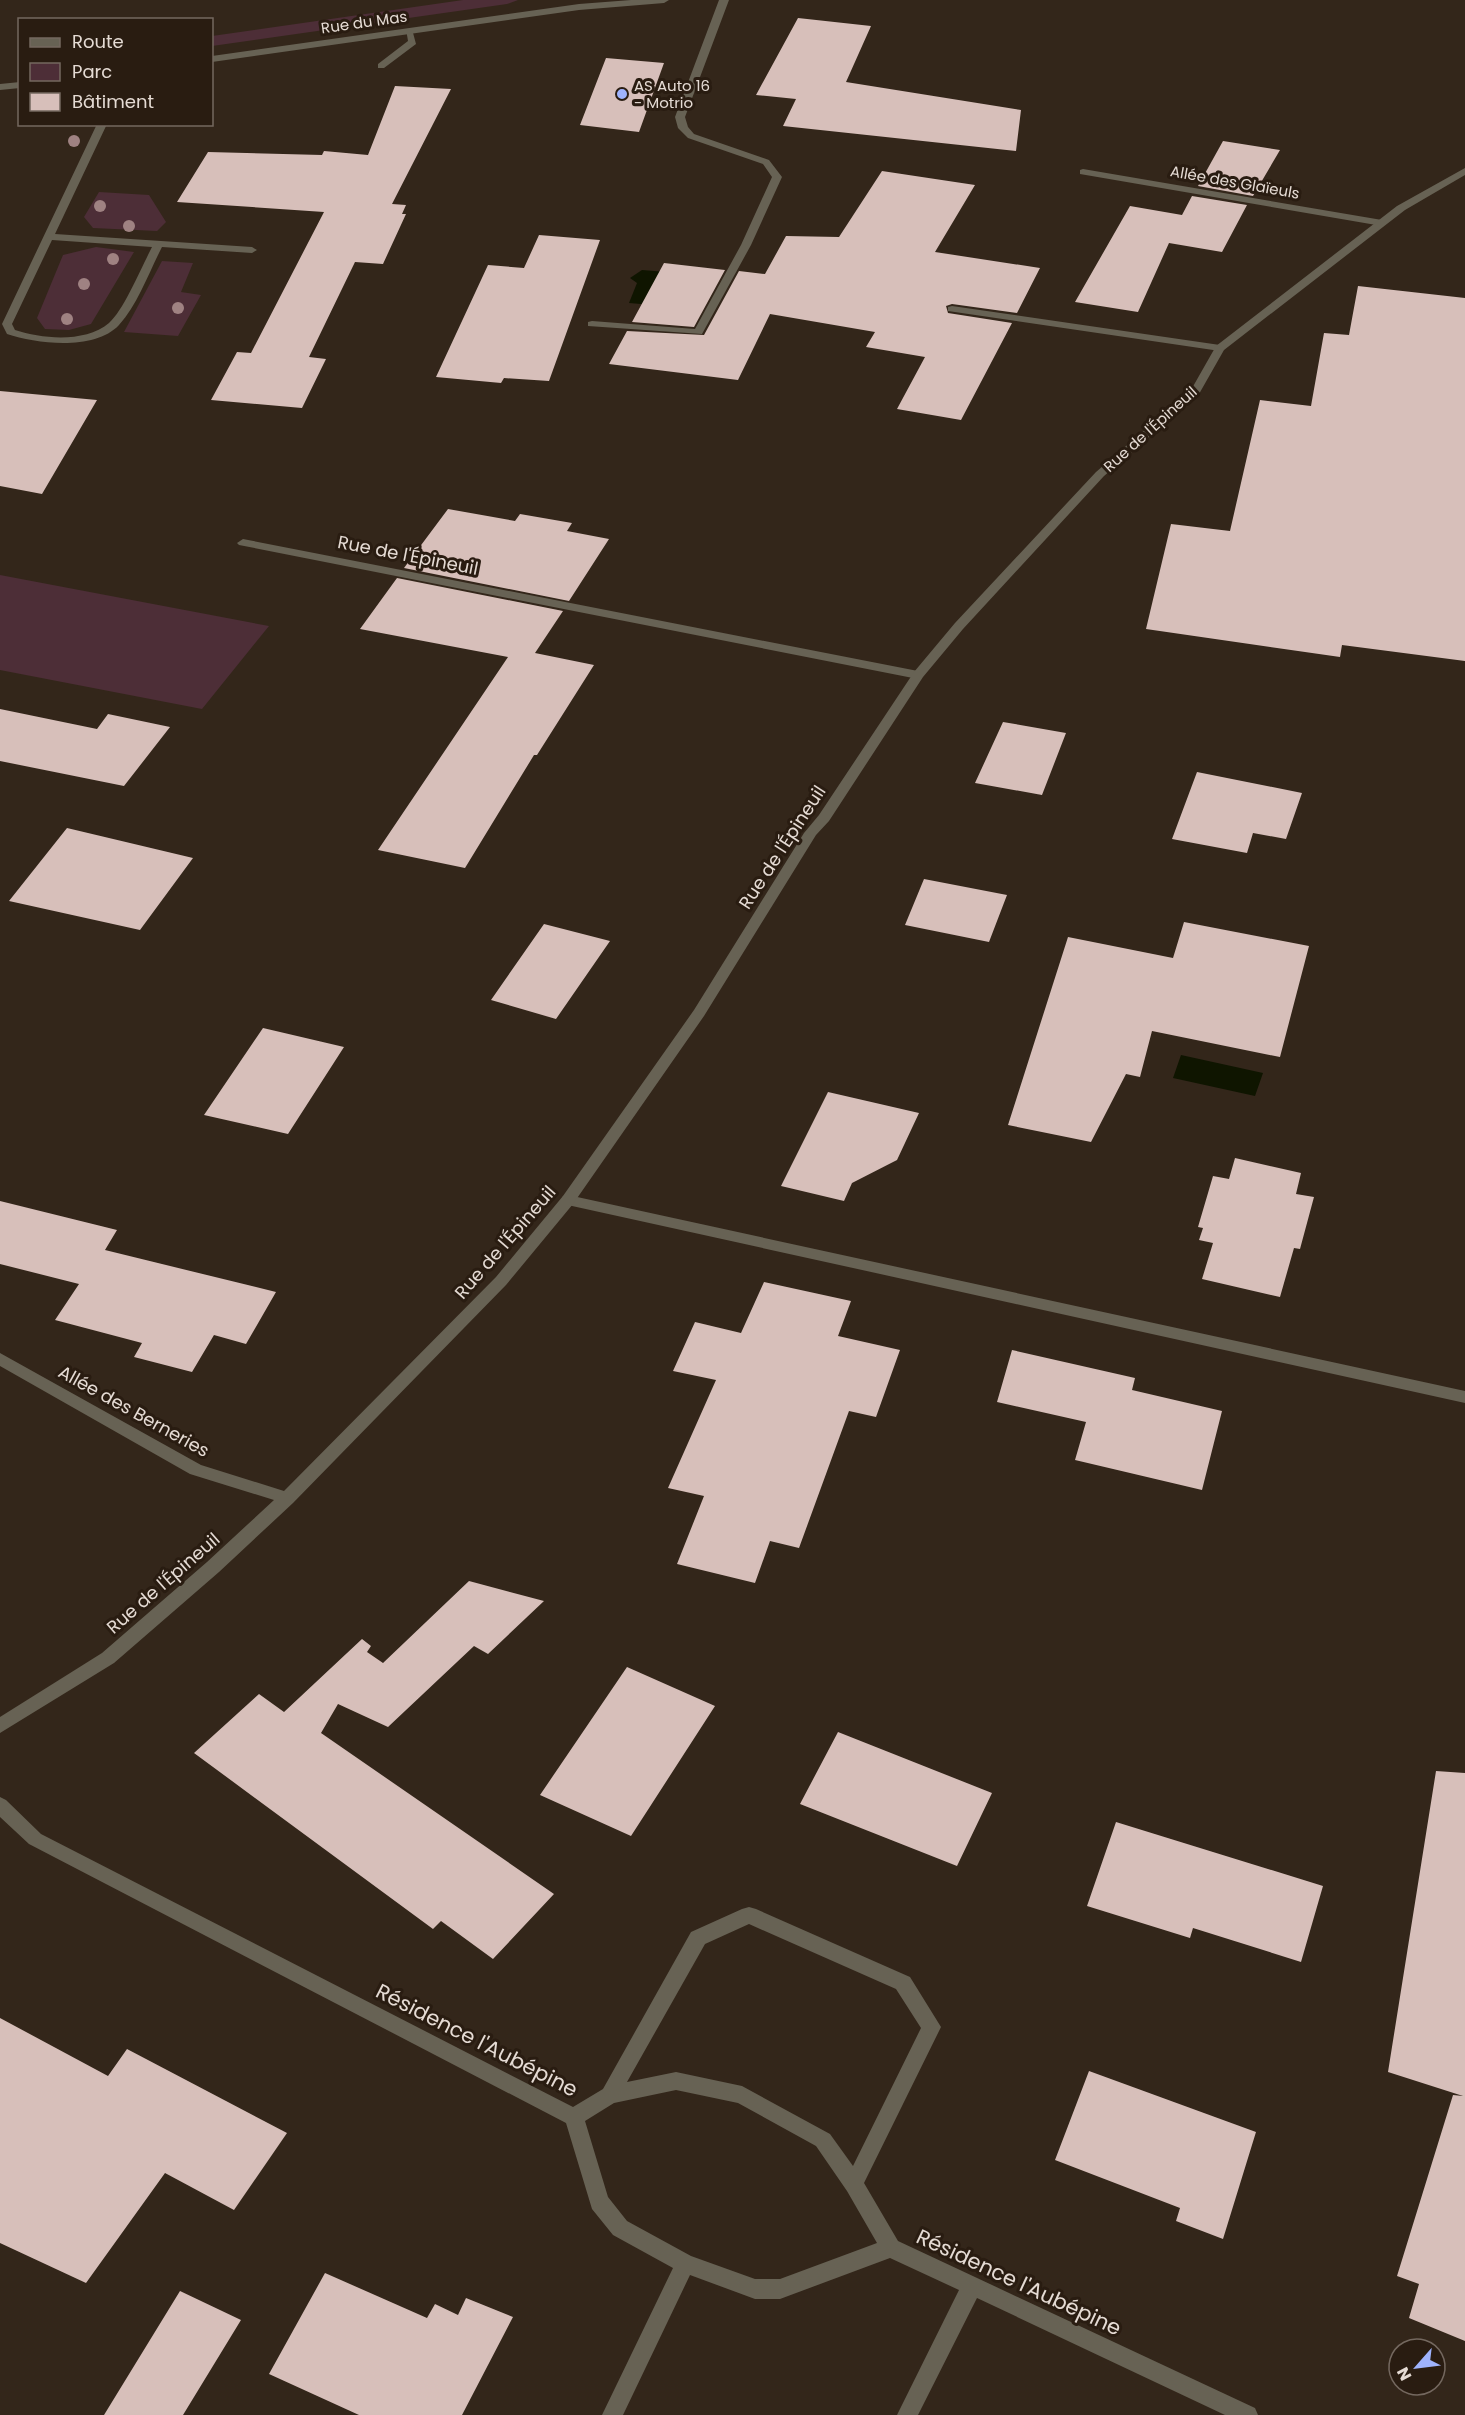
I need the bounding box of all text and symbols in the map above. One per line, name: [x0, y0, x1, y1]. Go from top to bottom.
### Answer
street label: Rue du Mas: [320, 6, 409, 38]
legend: [18, 18, 213, 126]
text: Route: [72, 29, 124, 54]
text: Parc: [72, 59, 112, 84]
place label: AS Auto 16 - Motrio: [634, 75, 710, 113]
marker: AS Auto 16 - Motrio: [615, 87, 629, 101]
text: Bâtiment: [72, 89, 154, 114]
street label: Allée des Glaïeuls: [1169, 160, 1301, 204]
street label: Rue de l'Épineuil: [1099, 381, 1201, 477]
street label: Rue de l'Épineuil: [336, 529, 480, 581]
street label: Rue de l'Épineuil: [733, 780, 831, 914]
street label: Rue de l'Épineuil: [449, 1180, 561, 1304]
street label: Allée des Berneries: [54, 1359, 214, 1463]
street label: Rue de l'Épineuil: [101, 1527, 225, 1639]
street label: Résidence l'Aubépine: [371, 1976, 583, 2104]
street label: Résidence l'Aubépine: [912, 2222, 1126, 2342]
north arrow: [1387, 2337, 1447, 2397]
text: N: [1391, 2363, 1417, 2385]

